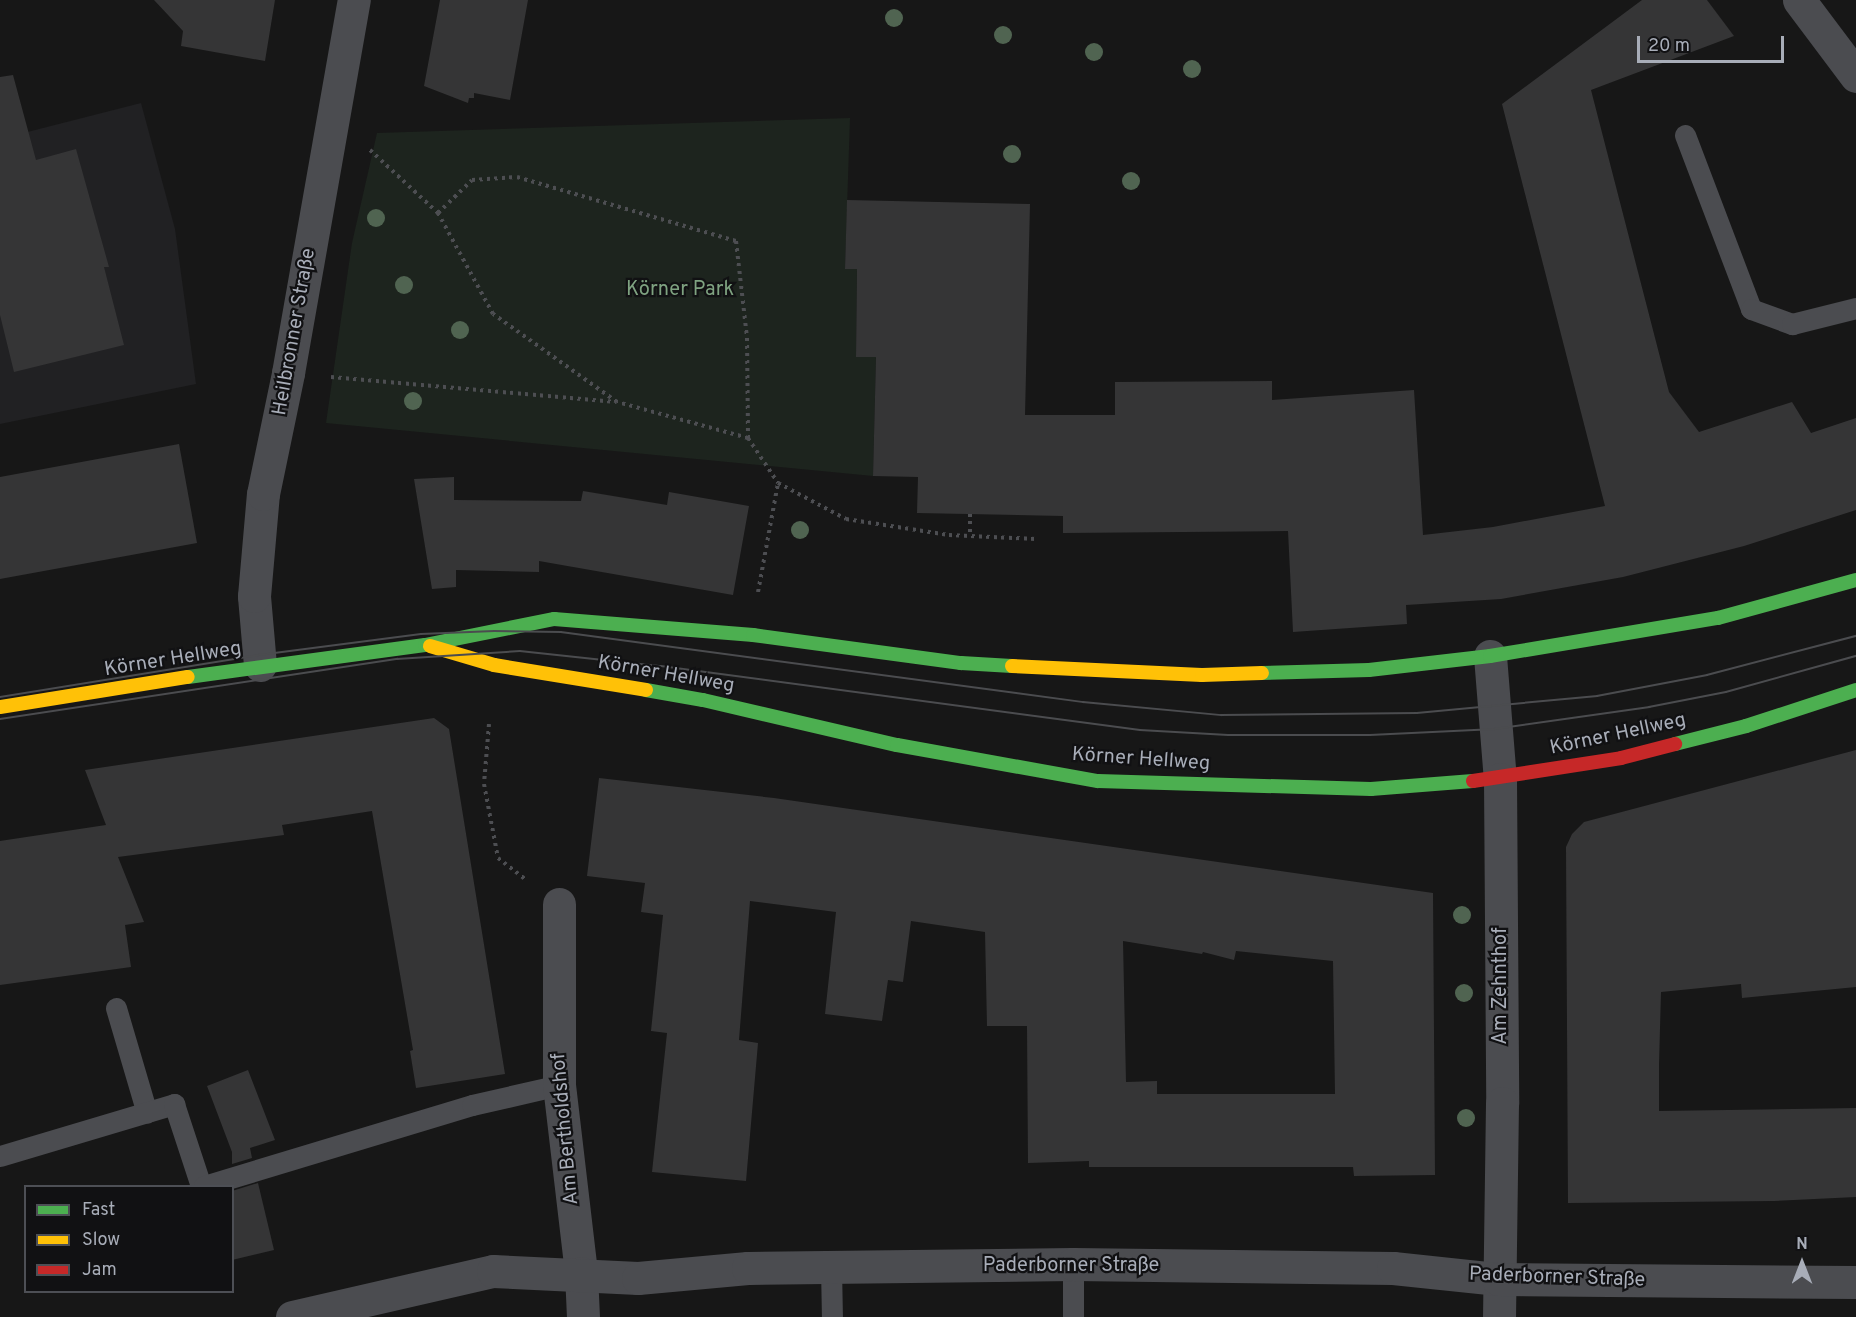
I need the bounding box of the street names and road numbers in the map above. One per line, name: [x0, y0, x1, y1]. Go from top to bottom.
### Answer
street label: Heilbronner Straße: [268, 247, 322, 417]
street label: Körner Hellweg: [103, 637, 243, 683]
street label: Körner Hellweg: [596, 651, 736, 699]
street label: Körner Hellweg: [1548, 709, 1688, 761]
street label: Körner Hellweg: [1071, 743, 1211, 777]
street label: Am Zehnthof: [1489, 927, 1513, 1045]
street label: Am Bertholdshof: [547, 1052, 585, 1206]
street label: Paderborner Straße: [983, 1254, 1159, 1278]
street label: Paderborner Straße: [1468, 1263, 1646, 1293]

